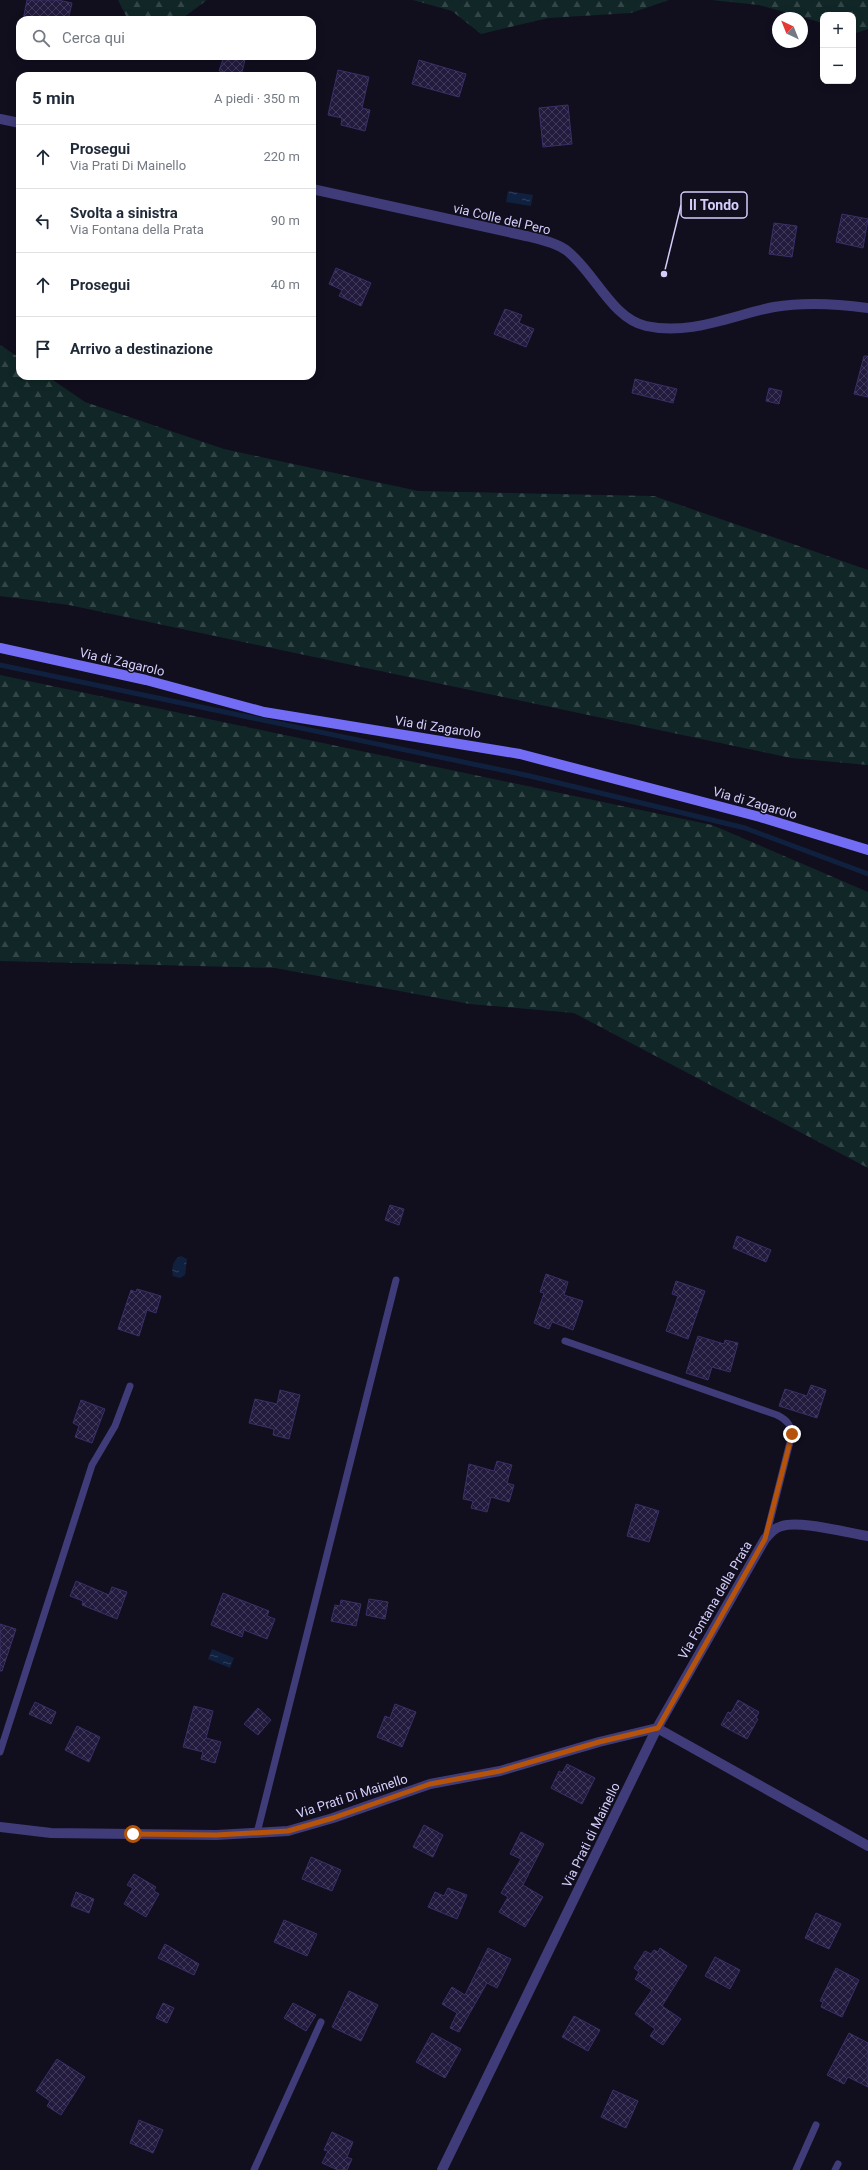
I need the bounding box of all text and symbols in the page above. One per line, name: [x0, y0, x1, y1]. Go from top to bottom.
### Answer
north arrow: [772, 12, 808, 48]
map controls: [820, 12, 856, 84]
button: +: [820, 12, 856, 48]
search box: [16, 16, 316, 60]
icon: search: [30, 27, 52, 49]
text: Cerca qui: [62, 29, 125, 47]
button: −: [820, 48, 856, 84]
text: 5 min: [32, 88, 75, 108]
text: A piedi · 350 m: [214, 91, 300, 106]
text: Prosegui: [70, 140, 130, 158]
icon: ahead: [32, 146, 54, 168]
text: 220 m: [263, 149, 300, 164]
text: Via Prati Di Mainello: [70, 158, 186, 173]
callout: Il Tondo: [681, 192, 747, 218]
text: Il Tondo: [689, 197, 739, 213]
street label: via Colle del Pero: [452, 201, 552, 237]
text: Svolta a sinistra: [70, 204, 178, 222]
icon: left: [32, 210, 54, 232]
text: 90 m: [271, 213, 300, 228]
text: Via Fontana della Prata: [70, 222, 204, 237]
icon: ahead: [32, 274, 54, 296]
text: Prosegui: [70, 276, 130, 294]
text: 40 m: [271, 277, 300, 292]
icon: arrive: [32, 338, 54, 360]
text: Arrivo a destinazione: [70, 340, 213, 358]
street label: Via di Zagarolo: [78, 645, 166, 679]
street label: Via di Zagarolo: [394, 713, 482, 741]
street label: Via di Zagarolo: [711, 784, 799, 822]
route end: [783, 1425, 801, 1443]
street label: Via Fontana della Prata: [675, 1538, 755, 1662]
street label: Via Prati Di Mainello: [294, 1771, 410, 1821]
street label: Via Prati di Mainello: [559, 1780, 623, 1890]
route start: [124, 1825, 142, 1843]

